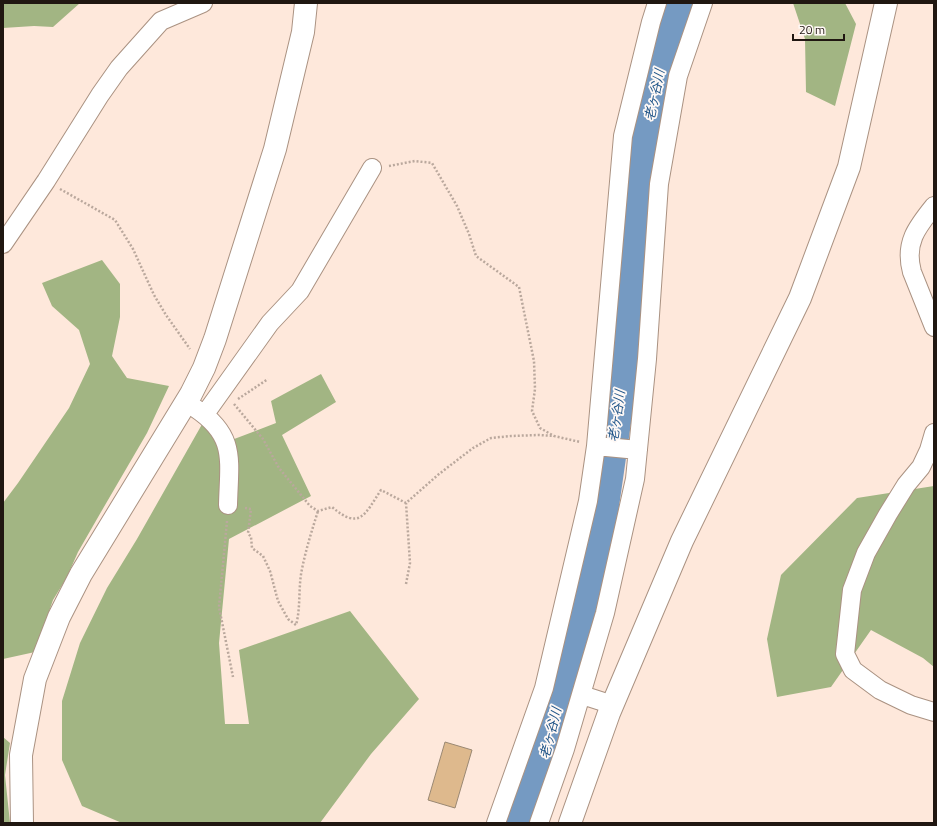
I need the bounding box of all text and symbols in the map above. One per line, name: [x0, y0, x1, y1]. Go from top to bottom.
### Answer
scale bar: [793, 16, 844, 42]
text: 20 m: [799, 20, 825, 39]
water label: 老ヶ谷川: [639, 66, 670, 123]
water label: 老ヶ谷川: [602, 387, 630, 443]
water label: 老ヶ谷川: [534, 703, 566, 761]

